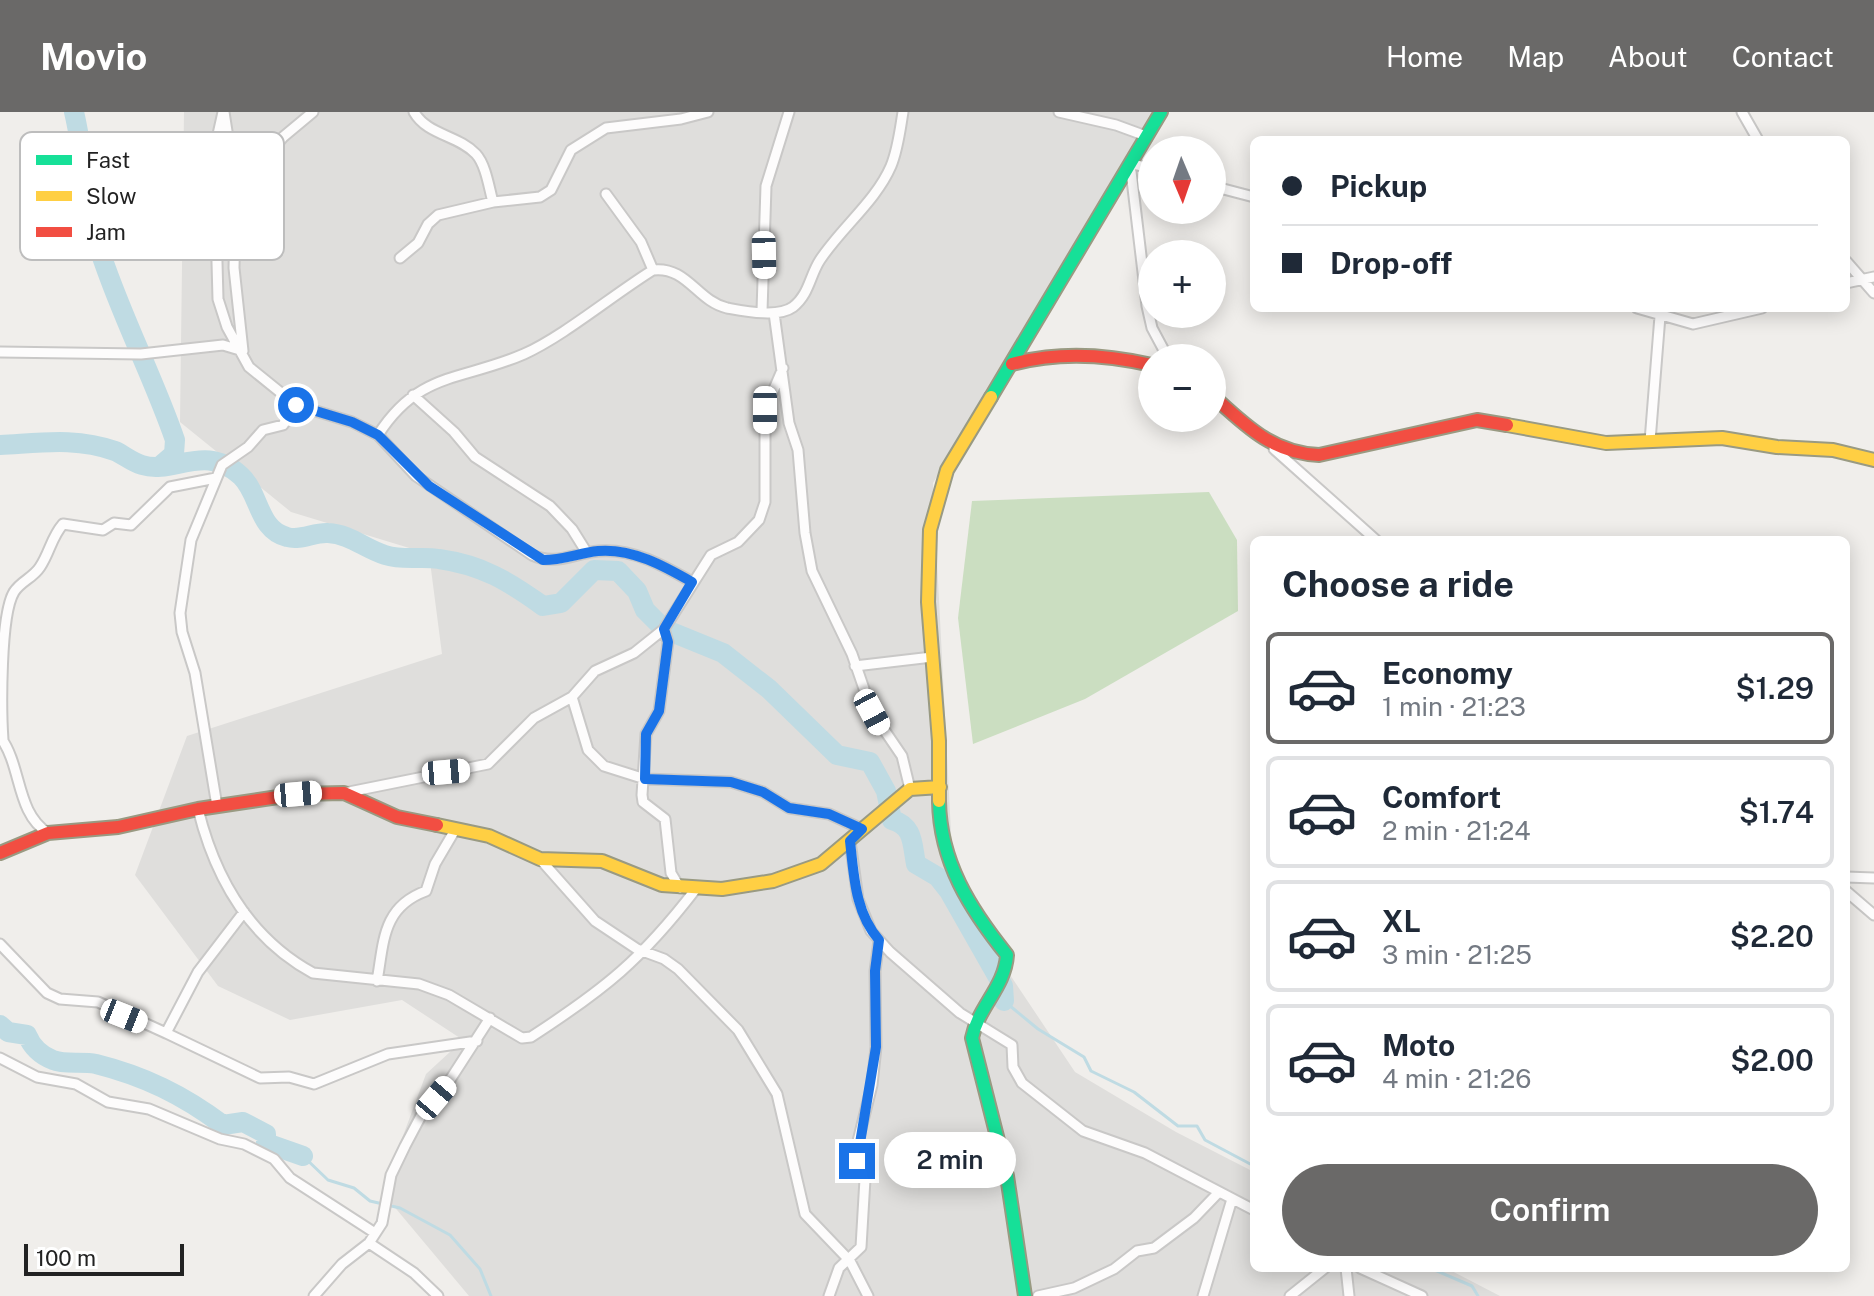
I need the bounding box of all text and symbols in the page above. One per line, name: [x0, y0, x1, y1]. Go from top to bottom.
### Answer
text: Movio: [40, 34, 147, 79]
text: Home: [1386, 40, 1463, 73]
text: Map: [1507, 40, 1564, 73]
text: About: [1608, 40, 1688, 73]
text: Contact: [1732, 40, 1834, 73]
legend: [20, 132, 284, 260]
north arrow: [1138, 136, 1226, 224]
map controls: [1138, 136, 1226, 432]
text: Fast: [86, 147, 130, 173]
text: Pickup: [1330, 168, 1427, 204]
text: Slow: [86, 183, 136, 209]
text: Jam: [86, 219, 126, 245]
car: [752, 231, 776, 279]
button: +: [1138, 240, 1226, 328]
text: Drop-off: [1330, 245, 1452, 281]
button: −: [1138, 344, 1226, 432]
car: [753, 386, 777, 434]
route start: [278, 387, 314, 423]
text: Choose a ride: [1282, 563, 1514, 605]
icon: car: [1286, 652, 1358, 724]
text: Economy: [1382, 655, 1513, 691]
text: $1.29: [1735, 670, 1814, 706]
car: [850, 685, 894, 739]
text: 1 min · 21:23: [1382, 691, 1526, 722]
car: [421, 758, 471, 786]
icon: car: [1286, 776, 1358, 848]
text: Comfort: [1382, 779, 1501, 815]
car: [273, 780, 323, 808]
text: $1.74: [1739, 794, 1814, 830]
text: 2 min · 21:24: [1382, 815, 1531, 846]
icon: car: [1286, 900, 1358, 972]
text: XL: [1382, 903, 1421, 939]
text: $2.20: [1730, 918, 1814, 954]
text: 3 min · 21:25: [1382, 939, 1532, 970]
car: [97, 996, 151, 1036]
icon: car: [1286, 1024, 1358, 1096]
text: Moto: [1382, 1027, 1455, 1063]
text: $2.00: [1730, 1042, 1814, 1078]
text: 4 min · 21:26: [1382, 1063, 1531, 1094]
car: [411, 1072, 461, 1124]
callout: 2 min: [885, 1133, 1017, 1189]
route end: [839, 1143, 875, 1179]
text: 2 min: [916, 1144, 984, 1175]
button: Confirm: [1282, 1164, 1818, 1256]
scale bar: [24, 1240, 184, 1276]
text: 100 m: [36, 1245, 96, 1271]

